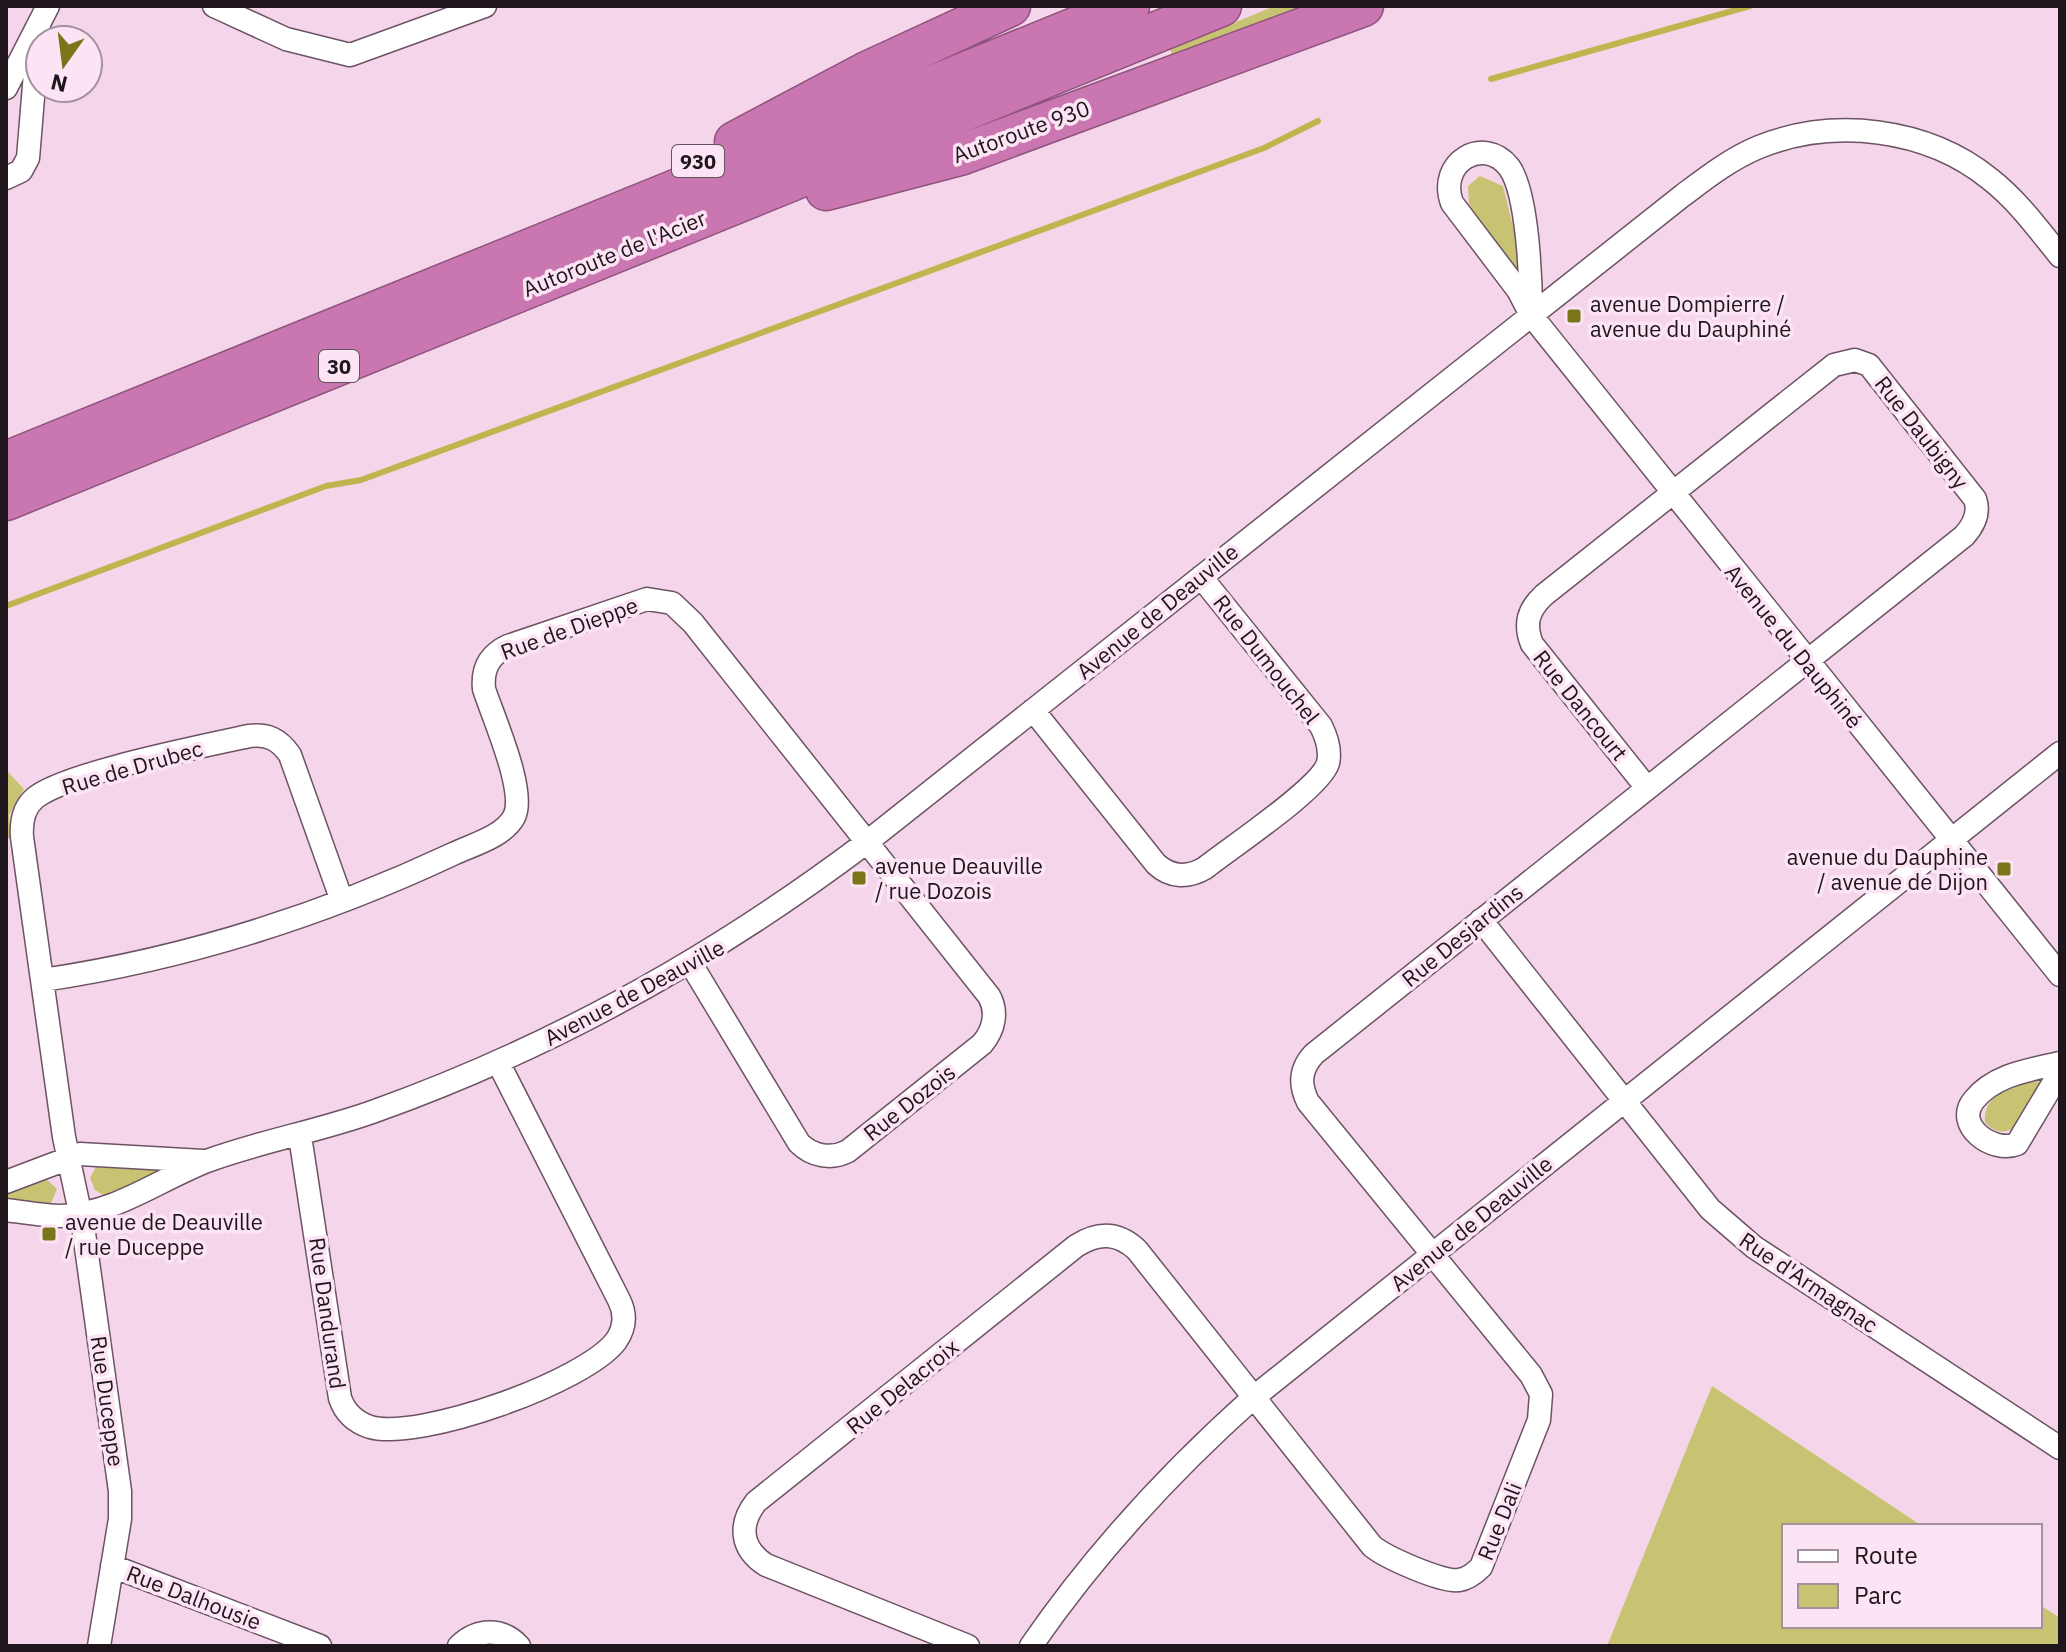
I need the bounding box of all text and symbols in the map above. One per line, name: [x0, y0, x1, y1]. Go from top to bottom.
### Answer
north arrow: [24, 24, 104, 104]
text: N: [48, 68, 70, 100]
street label: Autoroute 930: [948, 93, 1094, 169]
road number: 930: [672, 145, 724, 177]
street label: Autoroute de l'Acier: [518, 203, 710, 303]
place label: avenue Dompierre / avenue du Dauphiné: [1590, 289, 1791, 343]
marker: avenue Dompierre / avenue du Dauphiné: [1565, 307, 1583, 325]
road number: 30: [319, 350, 359, 382]
street label: Rue Daubigny: [1869, 369, 1975, 495]
street label: Avenue de Deauville: [1070, 537, 1244, 685]
street label: Avenue du Dauphiné: [1719, 558, 1869, 734]
street label: Rue Dumouchel: [1207, 588, 1327, 730]
street label: Rue de Dieppe: [496, 590, 642, 666]
street label: Rue Dancourt: [1527, 644, 1635, 766]
street label: Rue de Drubec: [58, 733, 206, 801]
place label: avenue du Dauphine / avenue de Dijon: [1787, 842, 1988, 896]
place label: avenue Deauville / rue Dozois: [875, 851, 1043, 905]
marker: avenue du Dauphine / avenue de Dijon: [1995, 860, 2013, 878]
marker: avenue Deauville / rue Dozois: [850, 869, 868, 887]
street label: Rue Desjardins: [1395, 877, 1529, 993]
street label: Avenue de Deauville: [539, 932, 729, 1052]
street label: Rue Dozois: [857, 1057, 961, 1147]
street label: Avenue de Deauville: [1384, 1149, 1558, 1297]
place label: avenue de Deauville / rue Duceppe: [65, 1207, 263, 1261]
marker: avenue de Deauville / rue Duceppe: [40, 1225, 58, 1243]
street label: Rue d'Armagnac: [1734, 1225, 1884, 1339]
street label: Rue Dandurand: [303, 1235, 353, 1391]
street label: Rue Delacroix: [840, 1332, 964, 1440]
street label: Rue Duceppe: [84, 1334, 132, 1468]
street label: Rue Dali: [1470, 1478, 1528, 1564]
legend: [1782, 1524, 2042, 1628]
text: Route: [1854, 1539, 1918, 1571]
street label: Rue Dalhousie: [123, 1558, 265, 1636]
text: Parc: [1854, 1579, 1902, 1611]

